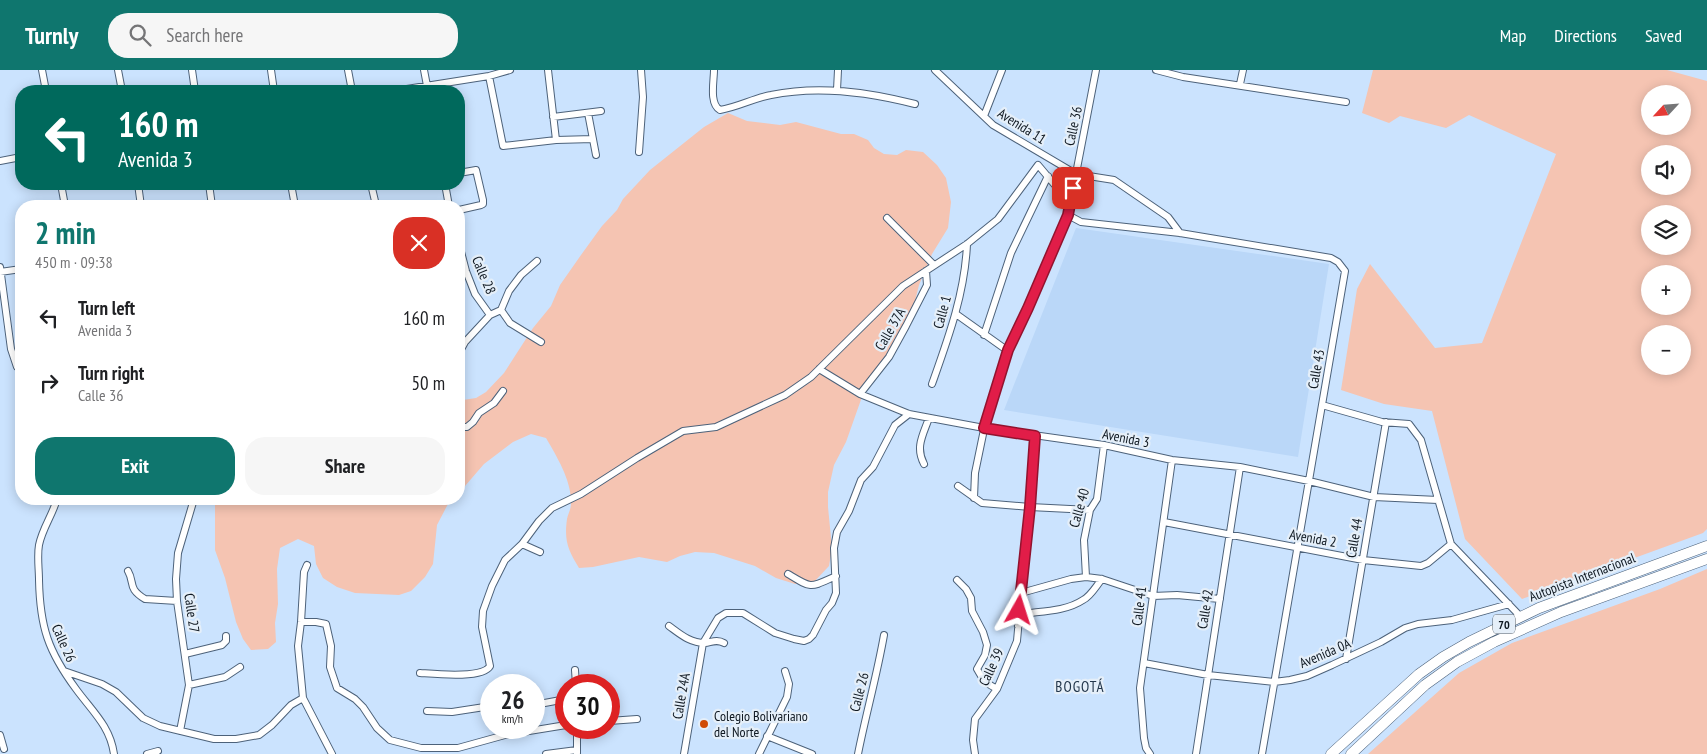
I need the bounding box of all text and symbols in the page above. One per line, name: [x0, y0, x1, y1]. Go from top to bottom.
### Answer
search box: [108, 13, 458, 58]
text: Turnly: [25, 20, 78, 51]
icon: search: [126, 21, 154, 49]
text: Search here: [166, 23, 243, 47]
text: Map: [1500, 24, 1526, 47]
text: Directions: [1554, 24, 1617, 47]
text: Saved: [1645, 24, 1682, 47]
north arrow: [1641, 85, 1691, 135]
map controls: [1641, 85, 1691, 375]
text: 160 m: [118, 101, 199, 147]
street label: Avenida 11: [994, 104, 1050, 148]
icon: left: [35, 105, 100, 170]
street label: Calle 36: [1060, 105, 1086, 147]
text: Avenida 3: [118, 145, 193, 173]
button: sound: [1641, 145, 1691, 195]
pin: [1052, 167, 1094, 209]
icon: arrive: [1059, 174, 1087, 202]
button: layers: [1641, 205, 1691, 255]
text: 2 min: [35, 213, 96, 252]
button: close: [393, 217, 445, 269]
text: 450 m · 09:38: [35, 252, 113, 272]
street label: Calle 28: [468, 253, 500, 297]
button: +: [1641, 265, 1691, 315]
street label: Calle 1: [929, 294, 955, 330]
text: Turn left: [78, 296, 135, 320]
icon: left: [35, 304, 63, 332]
street label: Calle 37A: [871, 304, 910, 353]
text: 160 m: [403, 306, 445, 330]
text: Avenida 3: [78, 320, 132, 340]
button: −: [1641, 325, 1691, 375]
street label: Calle 43: [1304, 348, 1328, 390]
text: Turn right: [78, 361, 144, 385]
icon: right: [35, 369, 63, 397]
text: 50 m: [412, 371, 445, 395]
text: Calle 36: [78, 385, 123, 405]
street label: Avenida 3: [1101, 425, 1151, 451]
button: Exit: [35, 437, 235, 495]
button: Share: [245, 437, 445, 495]
street label: Calle 40: [1065, 486, 1093, 530]
street label: Calle 44: [1342, 516, 1366, 559]
street label: Avenida 2: [1288, 525, 1338, 551]
street label: Autopista Internacional: [1526, 548, 1638, 606]
position arrow: [992, 583, 1044, 635]
street label: Calle 41: [1128, 585, 1150, 627]
street label: Calle 42: [1193, 588, 1217, 630]
street label: Calle 27: [180, 592, 204, 634]
road number: 70: [1493, 614, 1515, 634]
street label: Calle 26: [48, 621, 80, 665]
street label: Avenida 0A: [1297, 634, 1354, 672]
street label: Calle 39: [974, 645, 1008, 689]
street label: Calle 24A: [668, 671, 694, 720]
street label: Calle 26: [845, 671, 873, 713]
speed limit sign: 30: [555, 674, 620, 739]
district label: BOGOTÁ: [1055, 677, 1105, 696]
text: 26: [501, 684, 524, 716]
place label: Colegio Bolivariano del Norte: [714, 707, 808, 741]
text: km/h: [502, 711, 523, 726]
marker: Colegio Bolivariano del Norte: [698, 718, 710, 730]

